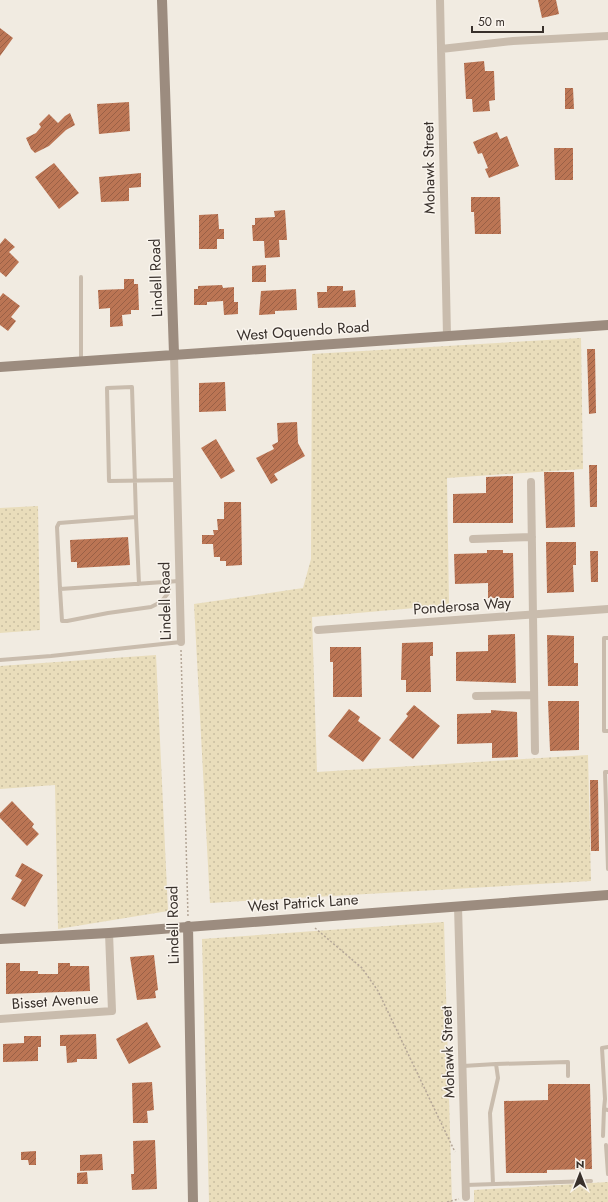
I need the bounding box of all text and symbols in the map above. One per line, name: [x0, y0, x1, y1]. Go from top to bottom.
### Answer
scale bar: [472, 8, 543, 34]
text: 50 m: [478, 13, 505, 31]
street label: Mohawk Street: [417, 121, 441, 214]
street label: Lindell Road: [144, 238, 168, 318]
street label: West Oquendo Road: [236, 315, 370, 347]
street label: Lindell Road: [153, 562, 177, 640]
street label: Ponderosa Way: [412, 592, 512, 620]
street label: Lindell Road: [161, 886, 185, 964]
street label: West Patrick Lane: [247, 888, 359, 918]
street label: Bisset Avenue: [11, 987, 99, 1015]
street label: Mohawk Street: [435, 1005, 461, 1099]
north arrow: [560, 1154, 600, 1194]
text: N: [576, 1156, 584, 1172]

